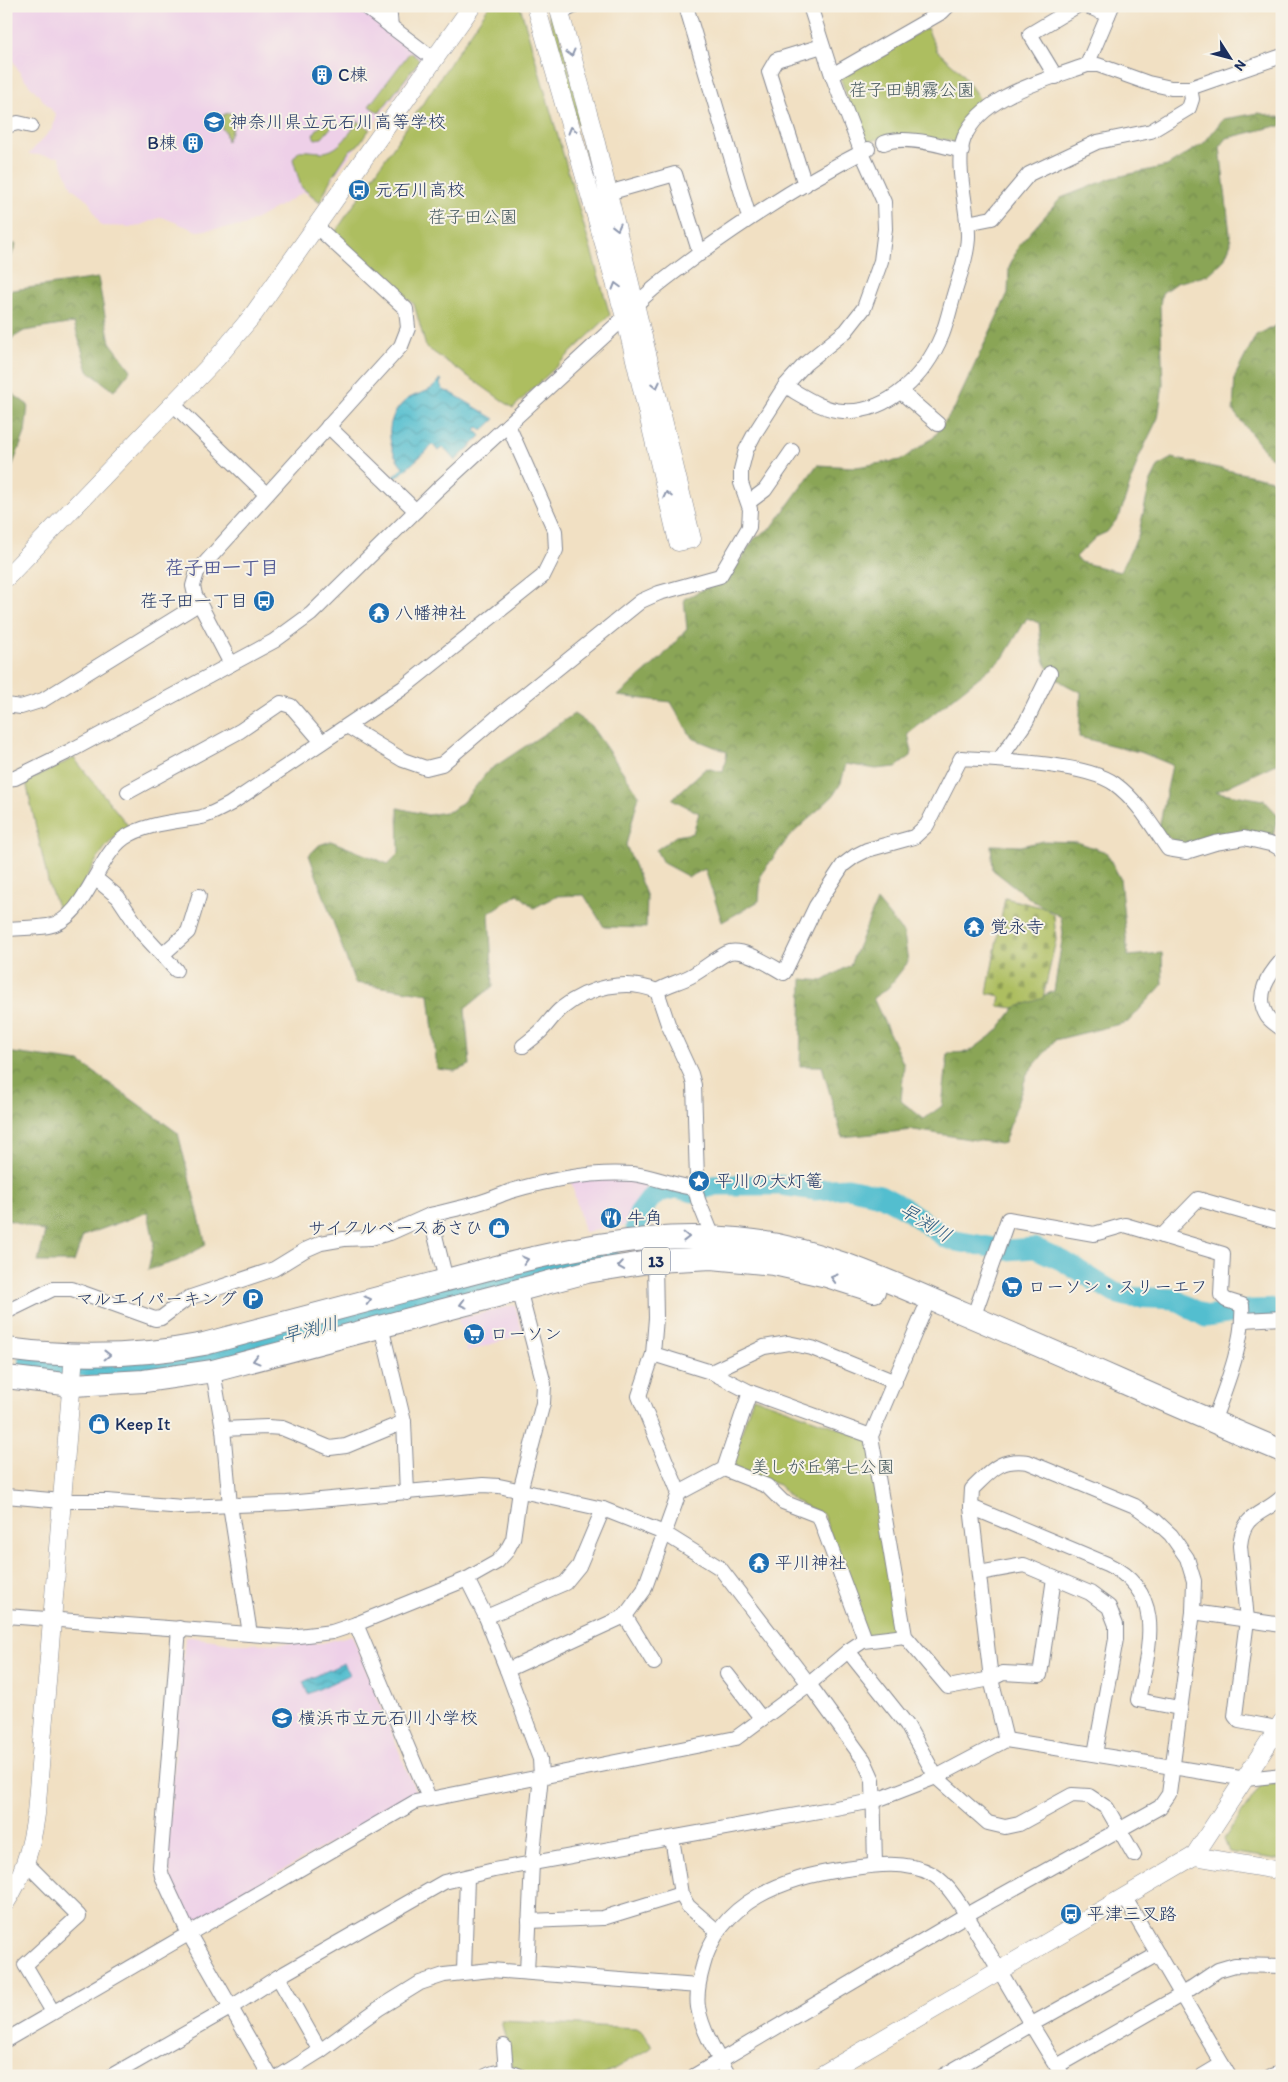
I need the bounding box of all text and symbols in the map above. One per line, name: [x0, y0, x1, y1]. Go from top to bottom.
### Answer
north arrow: [1206, 32, 1256, 82]
one-way arrow: [566, 49, 576, 57]
text: N: [1230, 57, 1250, 74]
building icon: C棟: [310, 63, 334, 87]
place label: C棟: [338, 64, 368, 86]
park label: 荏子田朝霧公園: [849, 79, 975, 101]
school or university icon: 神奈川県立元石川高等学校: [202, 110, 226, 134]
place label: 神奈川県立元石川高等学校: [230, 111, 446, 133]
one-way arrow: [568, 126, 578, 134]
building icon: B棟: [181, 131, 205, 155]
place label: B棟: [147, 132, 177, 154]
bus stop icon: 元石川高校: [347, 178, 371, 202]
place label: 元石川高校: [375, 179, 465, 201]
park label: 荏子田公園: [428, 206, 518, 228]
one-way arrow: [611, 223, 622, 232]
one-way arrow: [612, 283, 622, 291]
one-way arrow: [650, 381, 660, 389]
one-way arrow: [662, 491, 673, 500]
district label: 荏子田一丁目: [165, 556, 279, 579]
bus stop icon: 荏子田一丁目: [252, 589, 276, 613]
place label: 荏子田一丁目: [140, 590, 248, 612]
temple icon: 八幡神社: [367, 601, 391, 625]
place label: 八幡神社: [395, 602, 467, 624]
temple icon: 覚永寺: [962, 915, 986, 939]
place label: 覚永寺: [990, 916, 1044, 938]
place icon: 平川の大灯篭: [687, 1169, 711, 1193]
place label: 平川の大灯篭: [715, 1170, 823, 1192]
water label: 早渕川: [895, 1198, 956, 1247]
restaurant icon: 牛角: [599, 1206, 623, 1230]
place label: 牛角: [627, 1207, 663, 1229]
shop icon: サイクルベースあさひ: [487, 1216, 511, 1240]
place label: サイクルベースあさひ: [308, 1217, 483, 1239]
one-way arrow: [682, 1232, 690, 1242]
road number: 13: [642, 1248, 670, 1274]
one-way arrow: [521, 1255, 529, 1265]
one-way arrow: [617, 1260, 625, 1270]
one-way arrow: [830, 1273, 838, 1283]
supermarket icon: ローソン・スリーエフ: [1000, 1275, 1024, 1299]
place label: ローソン・スリーエフ: [1028, 1276, 1208, 1298]
parking icon: マルエイパーキング: [241, 1287, 265, 1311]
place label: マルエイパーキング: [76, 1288, 237, 1310]
one-way arrow: [364, 1296, 372, 1306]
one-way arrow: [459, 1298, 468, 1309]
water label: 早渕川: [280, 1311, 341, 1348]
supermarket icon: ローソン: [462, 1322, 486, 1346]
place label: ローソン: [490, 1323, 562, 1345]
one-way arrow: [104, 1350, 111, 1360]
one-way arrow: [251, 1354, 260, 1365]
shop icon: Keep It: [87, 1412, 111, 1436]
place label: Keep It: [115, 1413, 171, 1435]
park label: 美しが丘第七公園: [751, 1456, 895, 1478]
temple icon: 平川神社: [747, 1551, 771, 1575]
place label: 平川神社: [775, 1552, 847, 1574]
school or university icon: 横浜市立元石川小学校: [270, 1706, 294, 1730]
place label: 横浜市立元石川小学校: [298, 1707, 478, 1729]
bus stop icon: 平津三叉路: [1059, 1902, 1083, 1926]
place label: 平津三叉路: [1087, 1903, 1177, 1925]

